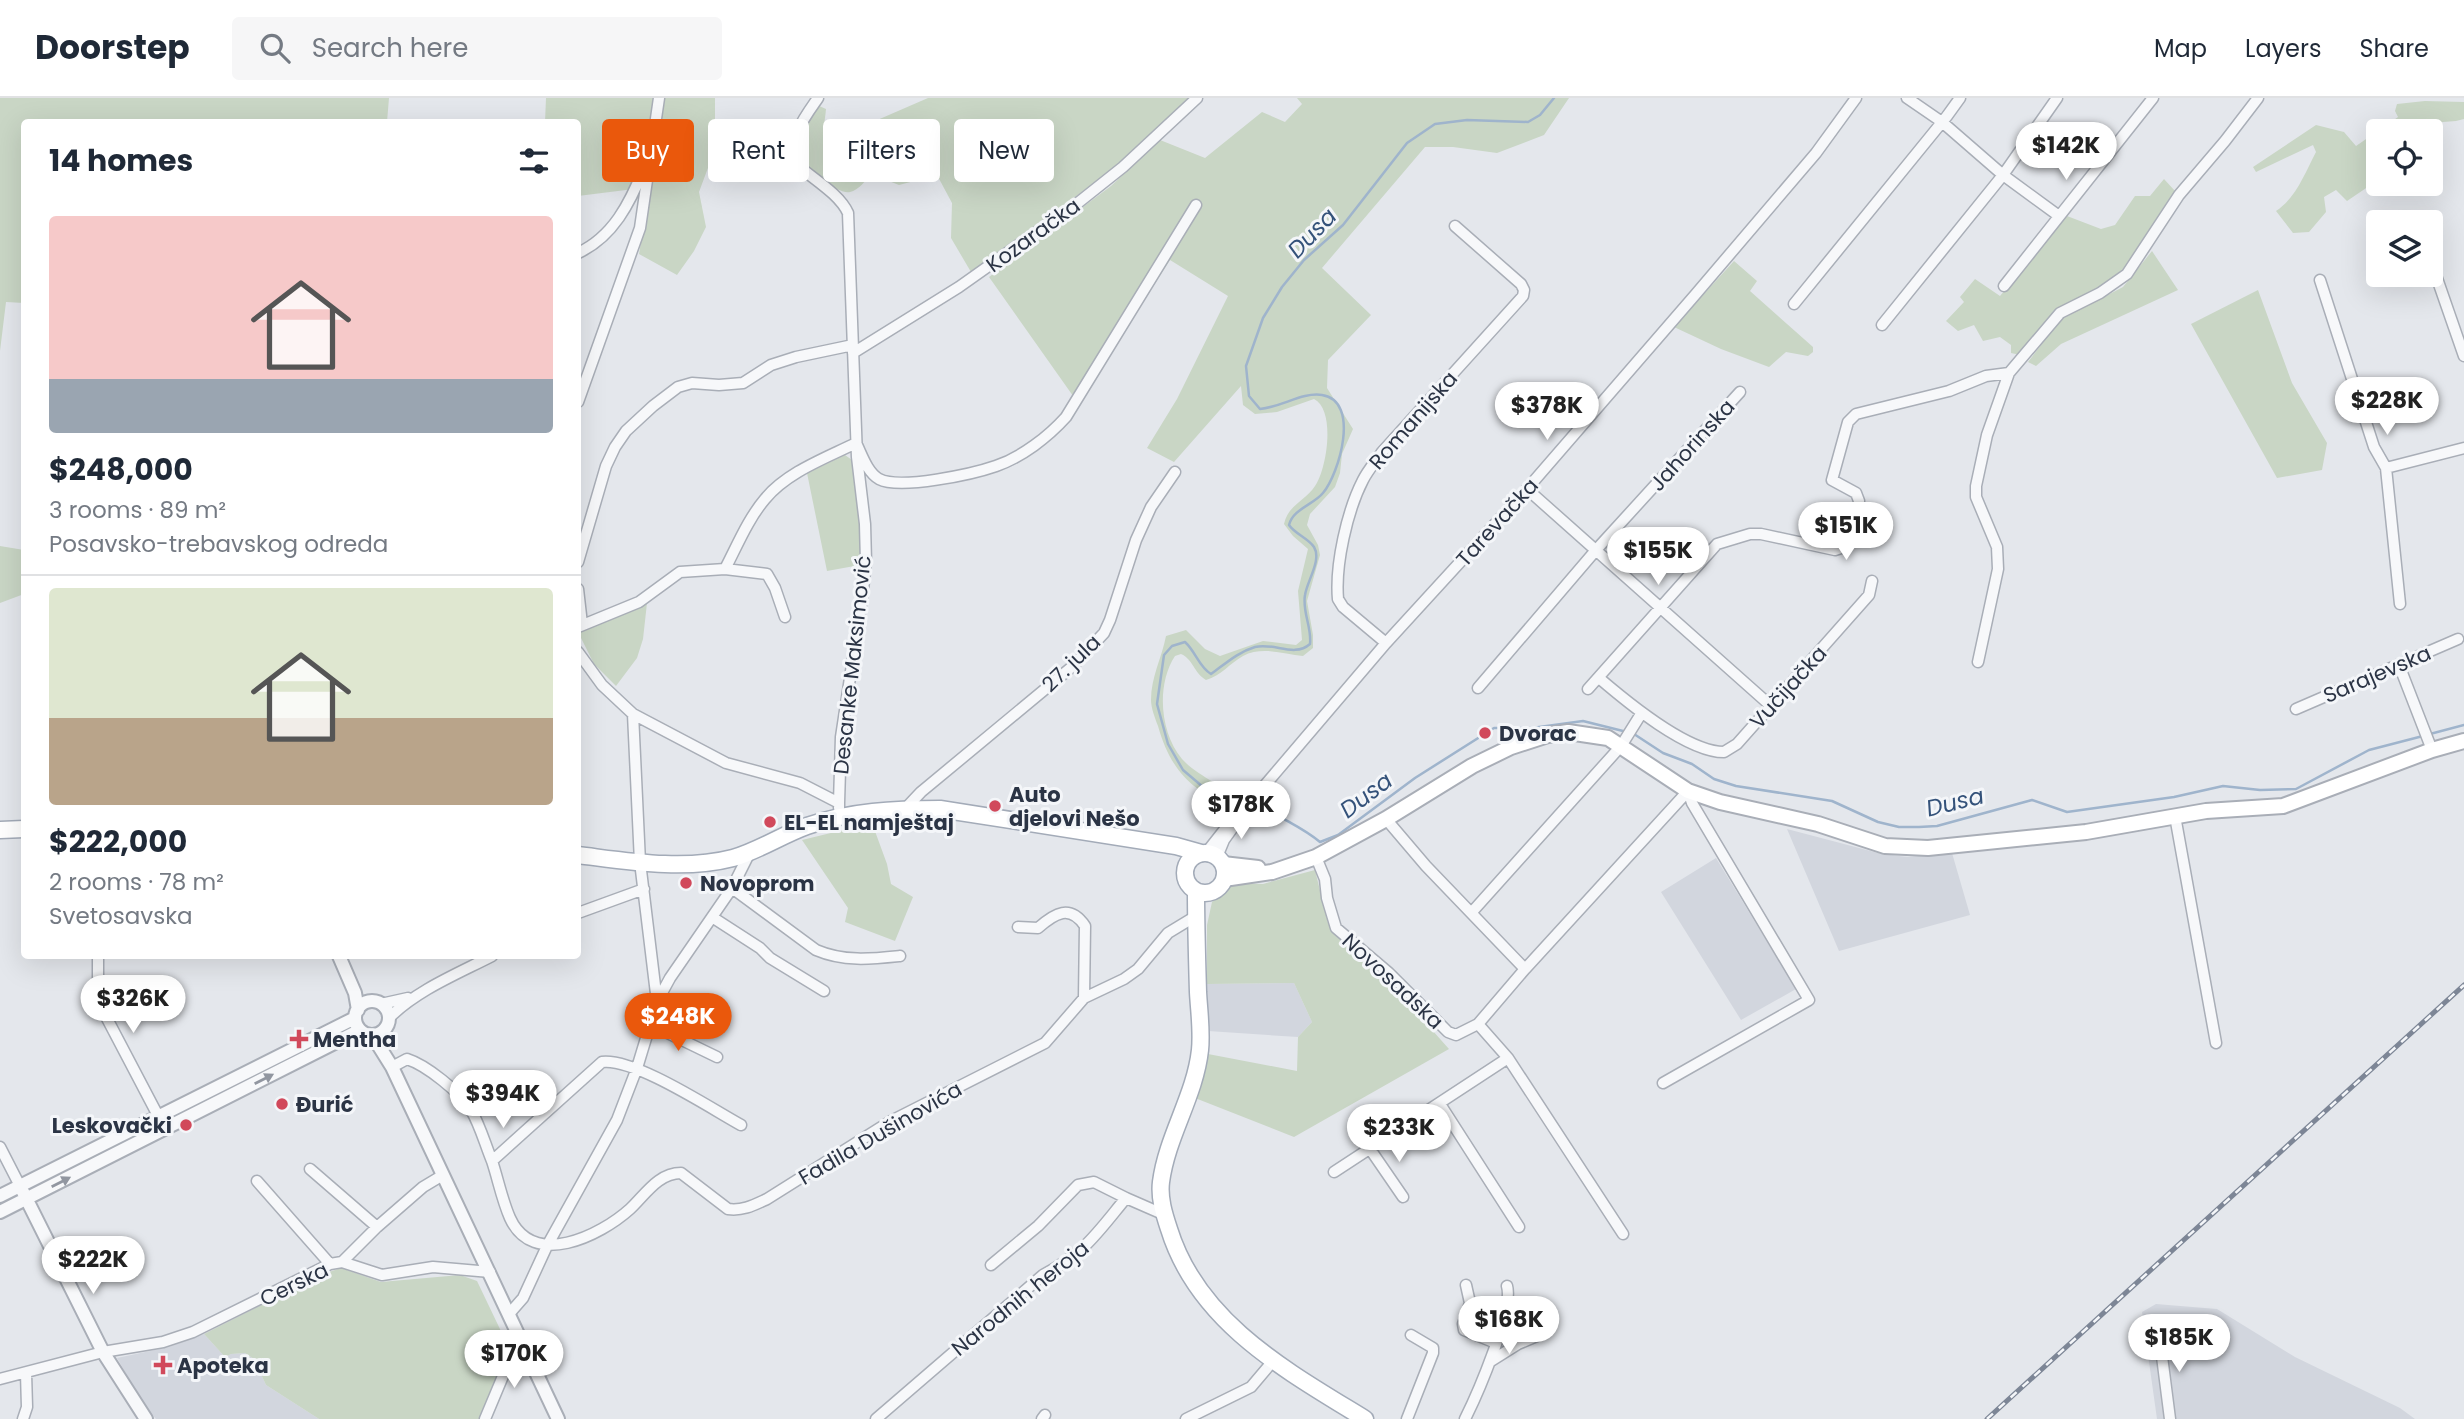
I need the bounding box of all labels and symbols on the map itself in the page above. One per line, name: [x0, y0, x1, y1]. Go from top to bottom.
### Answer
pin: $142K: [2017, 122, 2115, 182]
street label: Kozaračka: [980, 191, 1086, 279]
water label: Dusa: [1280, 201, 1344, 265]
street label: Romanijska: [1362, 365, 1464, 475]
pin: $228K: [2338, 378, 2436, 437]
pin: $378K: [1498, 382, 1596, 442]
street label: Jahorinska: [1643, 393, 1741, 497]
street label: Tarevačka: [1449, 471, 1545, 573]
pin: $151K: [1797, 503, 1895, 562]
pin: $155K: [1609, 528, 1707, 587]
street label: Desanke Maksimović: [826, 554, 878, 776]
street label: 27. jula: [1035, 628, 1107, 698]
street label: Sarajevska: [2319, 638, 2435, 710]
street label: Vučijačka: [1743, 639, 1833, 735]
place label: Dvorac: [1499, 719, 1577, 748]
marker: Dvorac: [1477, 725, 1493, 741]
water label: Dusa: [1333, 765, 1399, 825]
water label: Dusa: [1923, 779, 1987, 825]
place label: Auto djelovi Nešo: [1009, 780, 1140, 833]
pin: $178K: [1192, 782, 1290, 841]
marker: Auto djelovi Nešo: [987, 798, 1003, 814]
place label: EL-EL namještaj: [784, 808, 954, 837]
marker: EL-EL namještaj: [762, 814, 778, 830]
place label: Novoprom: [700, 869, 815, 898]
marker: Novoprom: [678, 875, 694, 891]
street label: Novosadska: [1336, 926, 1450, 1036]
pin: $326K: [84, 976, 182, 1035]
pin: $248K: [629, 993, 727, 1053]
place label: Mentha: [313, 1025, 396, 1054]
marker: Mentha: [291, 1031, 307, 1047]
pin: $394K: [454, 1070, 552, 1130]
one-way arrow: [254, 1073, 274, 1084]
street label: Fadila Dušinovića: [793, 1074, 967, 1192]
place label: Đurić: [296, 1090, 354, 1119]
marker: Đurić: [274, 1096, 290, 1112]
pin: $233K: [1350, 1104, 1448, 1164]
place label: Leskovački: [52, 1111, 172, 1140]
marker: Leskovački: [178, 1117, 194, 1133]
one-way arrow: [51, 1176, 71, 1187]
street label: Narodnih heroja: [945, 1233, 1095, 1363]
pin: $222K: [44, 1236, 142, 1296]
street label: Cerska: [255, 1255, 333, 1313]
pin: $168K: [1460, 1296, 1558, 1356]
pin: $185K: [2130, 1314, 2228, 1374]
pin: $170K: [465, 1330, 563, 1390]
place label: Apoteka: [177, 1351, 269, 1380]
marker: Apoteka: [155, 1357, 171, 1373]

